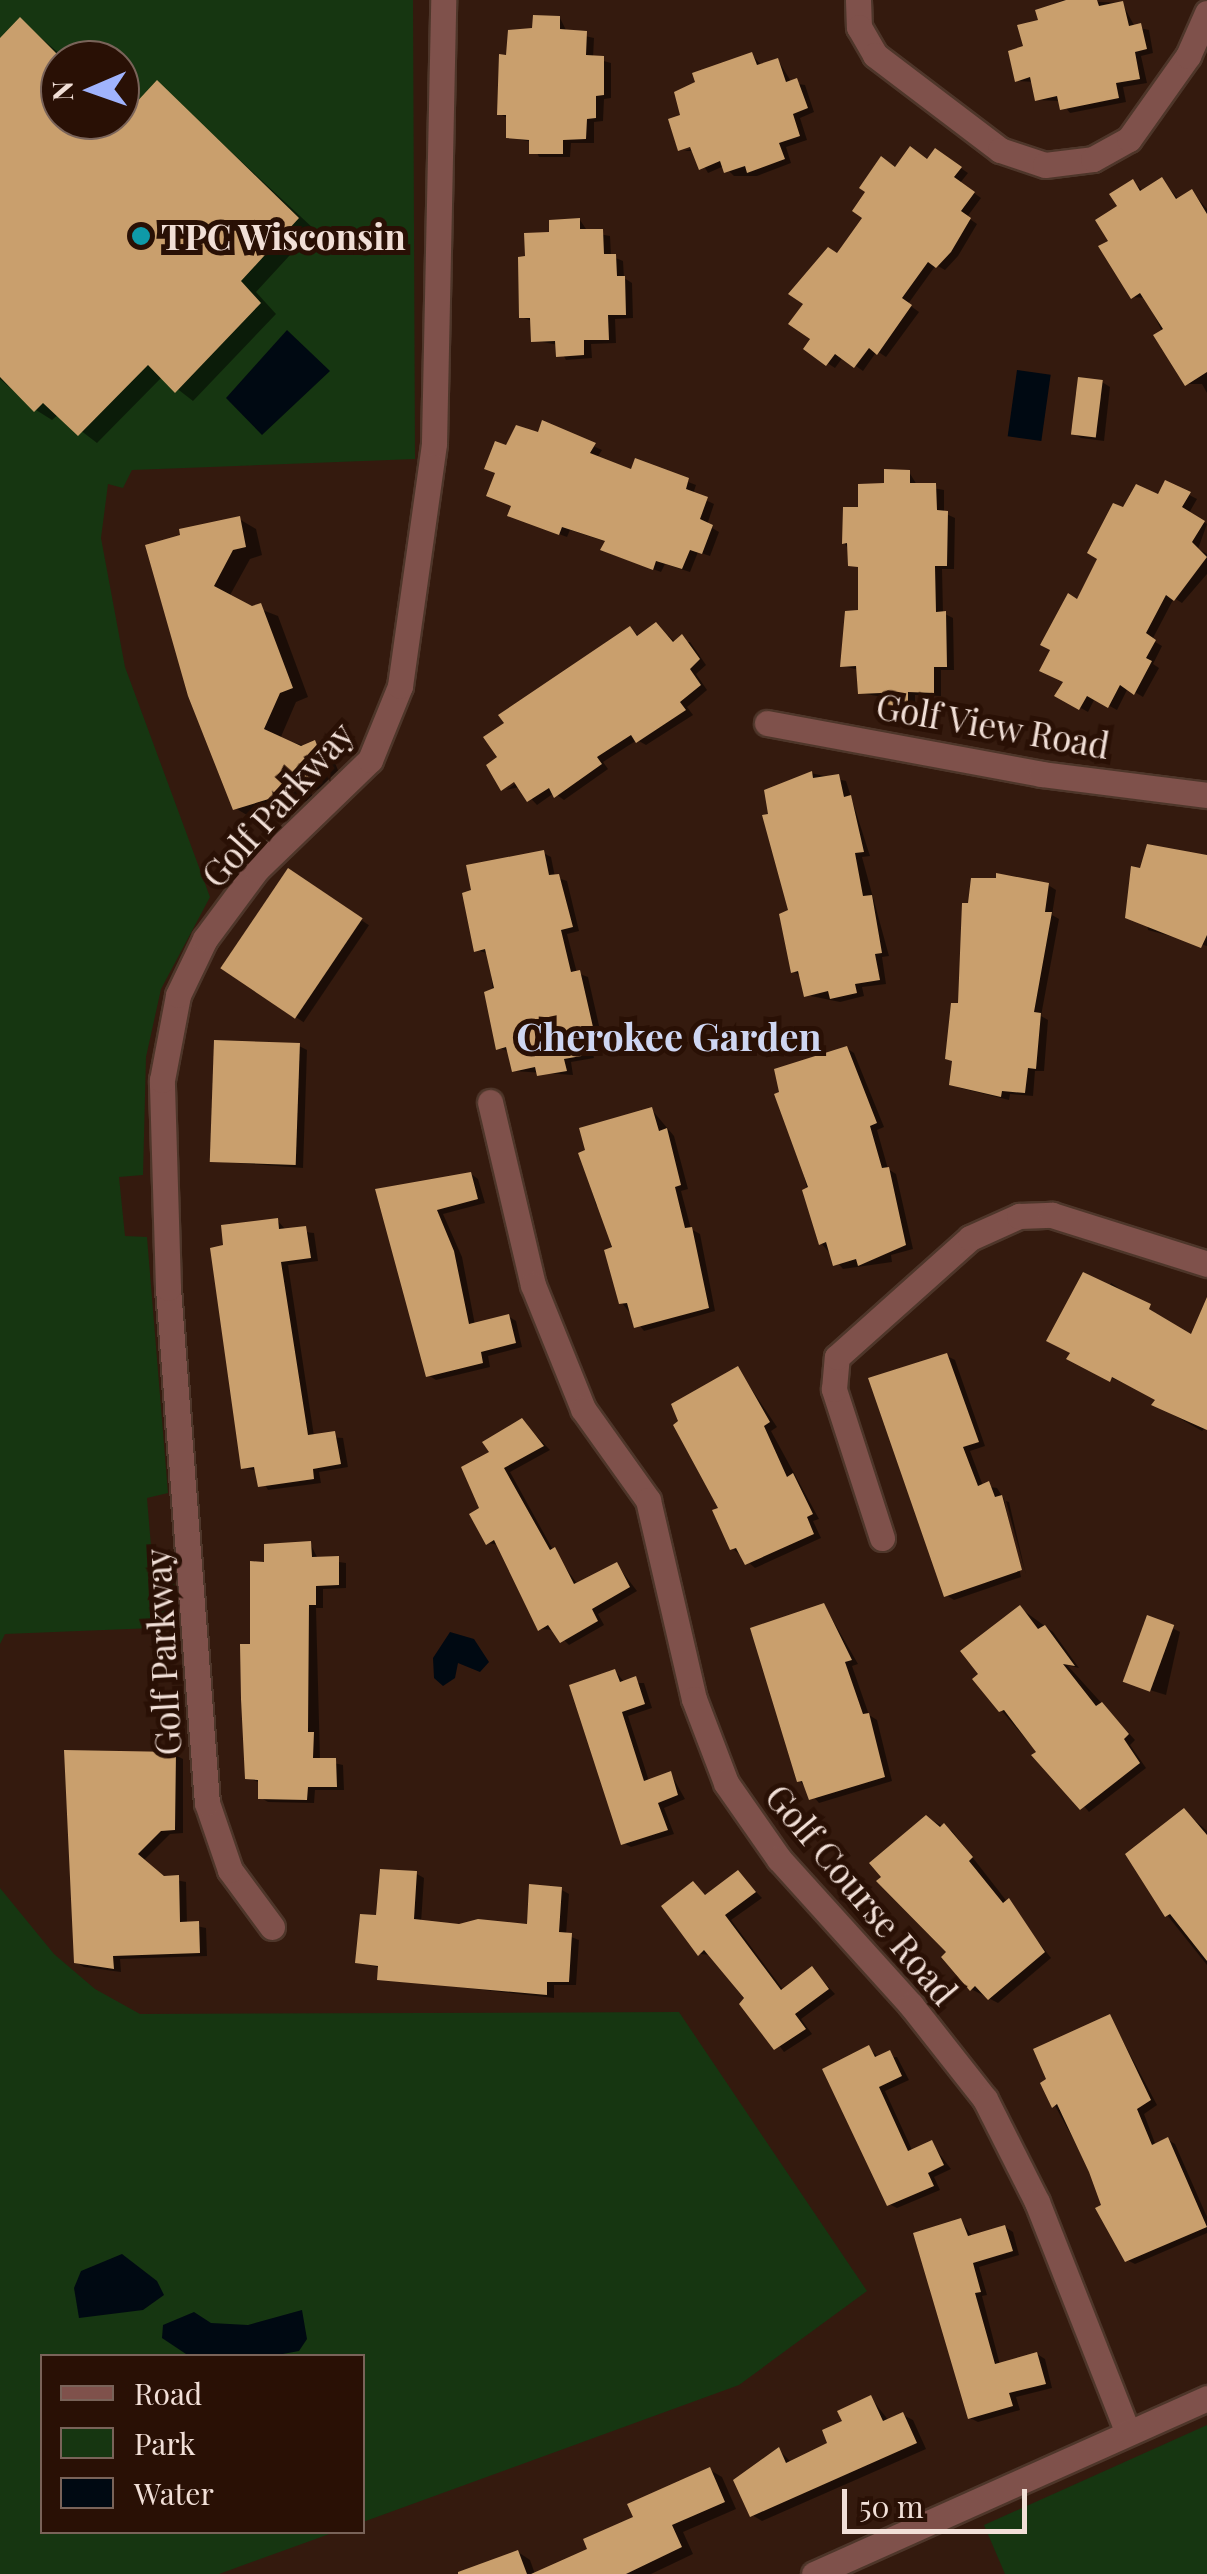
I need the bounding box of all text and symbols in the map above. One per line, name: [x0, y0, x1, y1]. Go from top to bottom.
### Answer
north arrow: [40, 40, 140, 140]
text: N: [43, 80, 80, 102]
place label: TPC Wisconsin: [161, 215, 407, 257]
marker: TPC Wisconsin: [130, 225, 152, 247]
street label: Golf View Road: [872, 684, 1114, 766]
street label: Golf Parkway: [192, 713, 362, 895]
district label: Cherokee Garden: [516, 1013, 822, 1059]
street label: Golf Parkway: [136, 1547, 188, 1757]
street label: Golf Course Road: [758, 1775, 966, 2013]
legend: [40, 2354, 365, 2534]
text: Road: [134, 2373, 202, 2413]
text: Park: [134, 2423, 196, 2463]
scale bar: [847, 2469, 1032, 2531]
text: Water: [134, 2473, 214, 2513]
text: 50 m: [859, 2486, 924, 2526]

